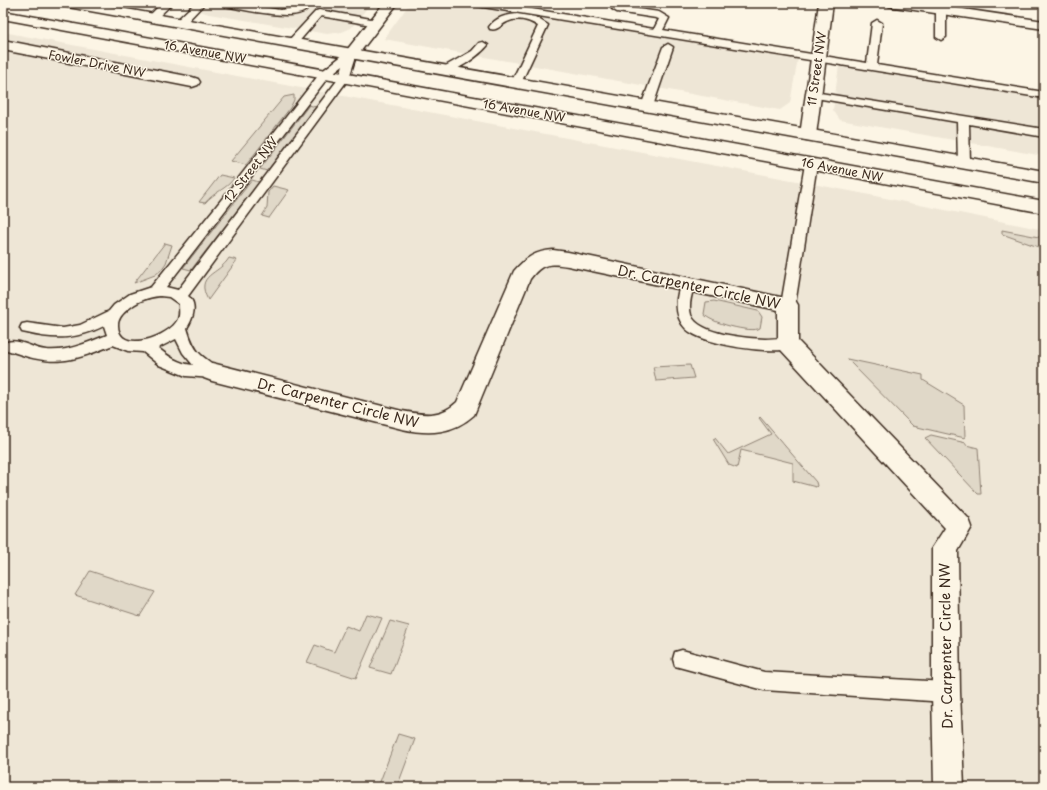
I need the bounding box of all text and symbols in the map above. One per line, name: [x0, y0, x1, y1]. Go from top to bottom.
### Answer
street label: 11 Street NW: [802, 30, 830, 107]
street label: 16 Avenue NW: [163, 35, 248, 67]
street label: Fowler Drive NW: [47, 45, 148, 81]
street label: 16 Avenue NW: [482, 94, 567, 126]
street label: 12 Street NW: [219, 133, 282, 206]
street label: 16 Avenue NW: [800, 152, 885, 186]
street label: Dr. Carpenter Circle NW: [616, 259, 783, 314]
street label: Dr. Carpenter Circle NW: [255, 372, 422, 433]
street label: Dr. Carpenter Circle NW: [934, 562, 957, 729]

